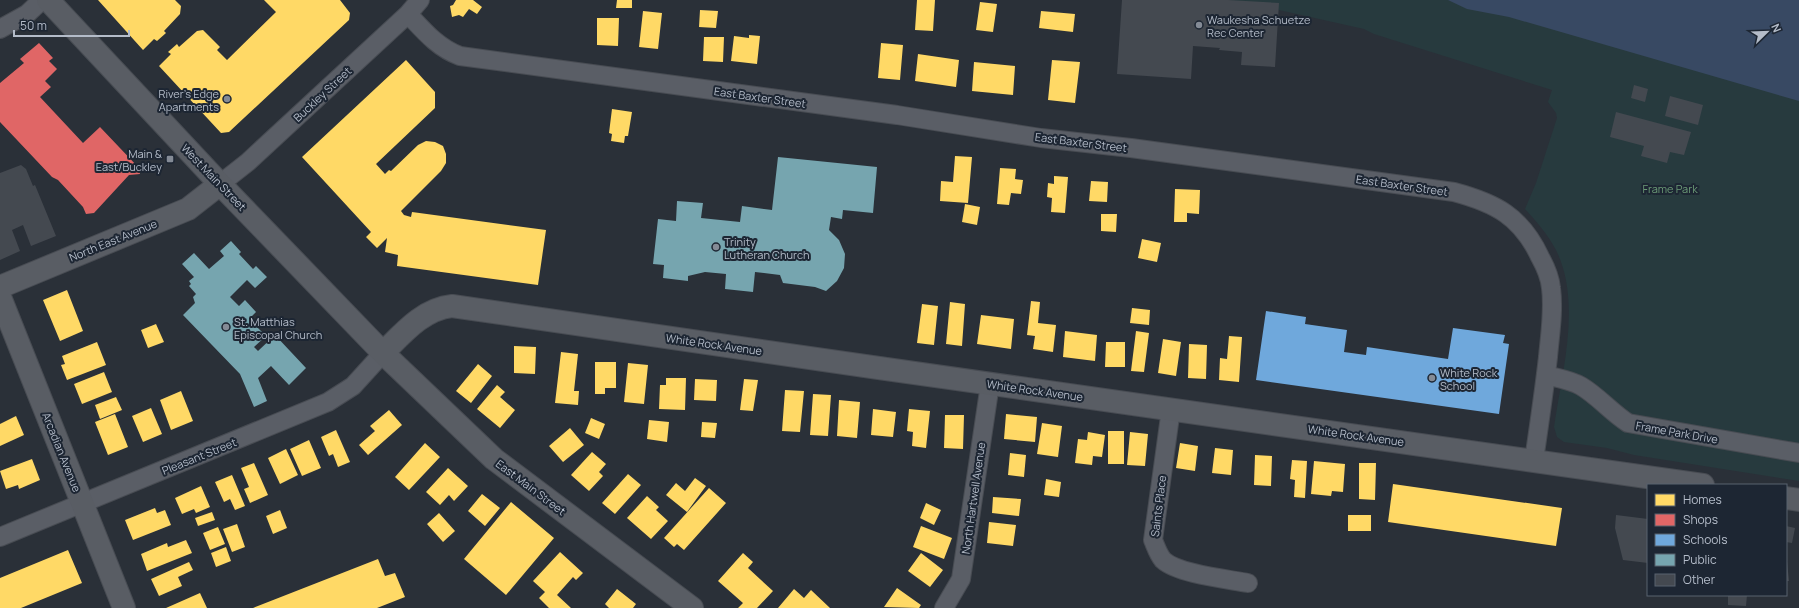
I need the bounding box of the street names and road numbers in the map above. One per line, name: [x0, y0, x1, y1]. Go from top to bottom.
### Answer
street label: Buckley Street: [290, 63, 354, 125]
street label: East Baxter Street: [713, 83, 807, 111]
street label: East Baxter Street: [1034, 129, 1128, 155]
street label: West Main Street: [178, 140, 250, 214]
street label: East Baxter Street: [1355, 171, 1449, 199]
street label: North East Avenue: [67, 215, 160, 264]
street label: White Rock Avenue: [665, 330, 764, 358]
street label: White Rock Avenue: [986, 376, 1085, 404]
street label: Arcadian Avenue: [39, 410, 85, 495]
street label: Frame Park Drive: [1635, 417, 1720, 447]
street label: White Rock Avenue: [1307, 421, 1406, 449]
street label: Pleasant Street: [160, 434, 238, 478]
street label: North Hartwell Avenue: [958, 441, 988, 555]
street label: East Main Street: [493, 456, 569, 518]
street label: Saints Place: [1147, 474, 1169, 538]

